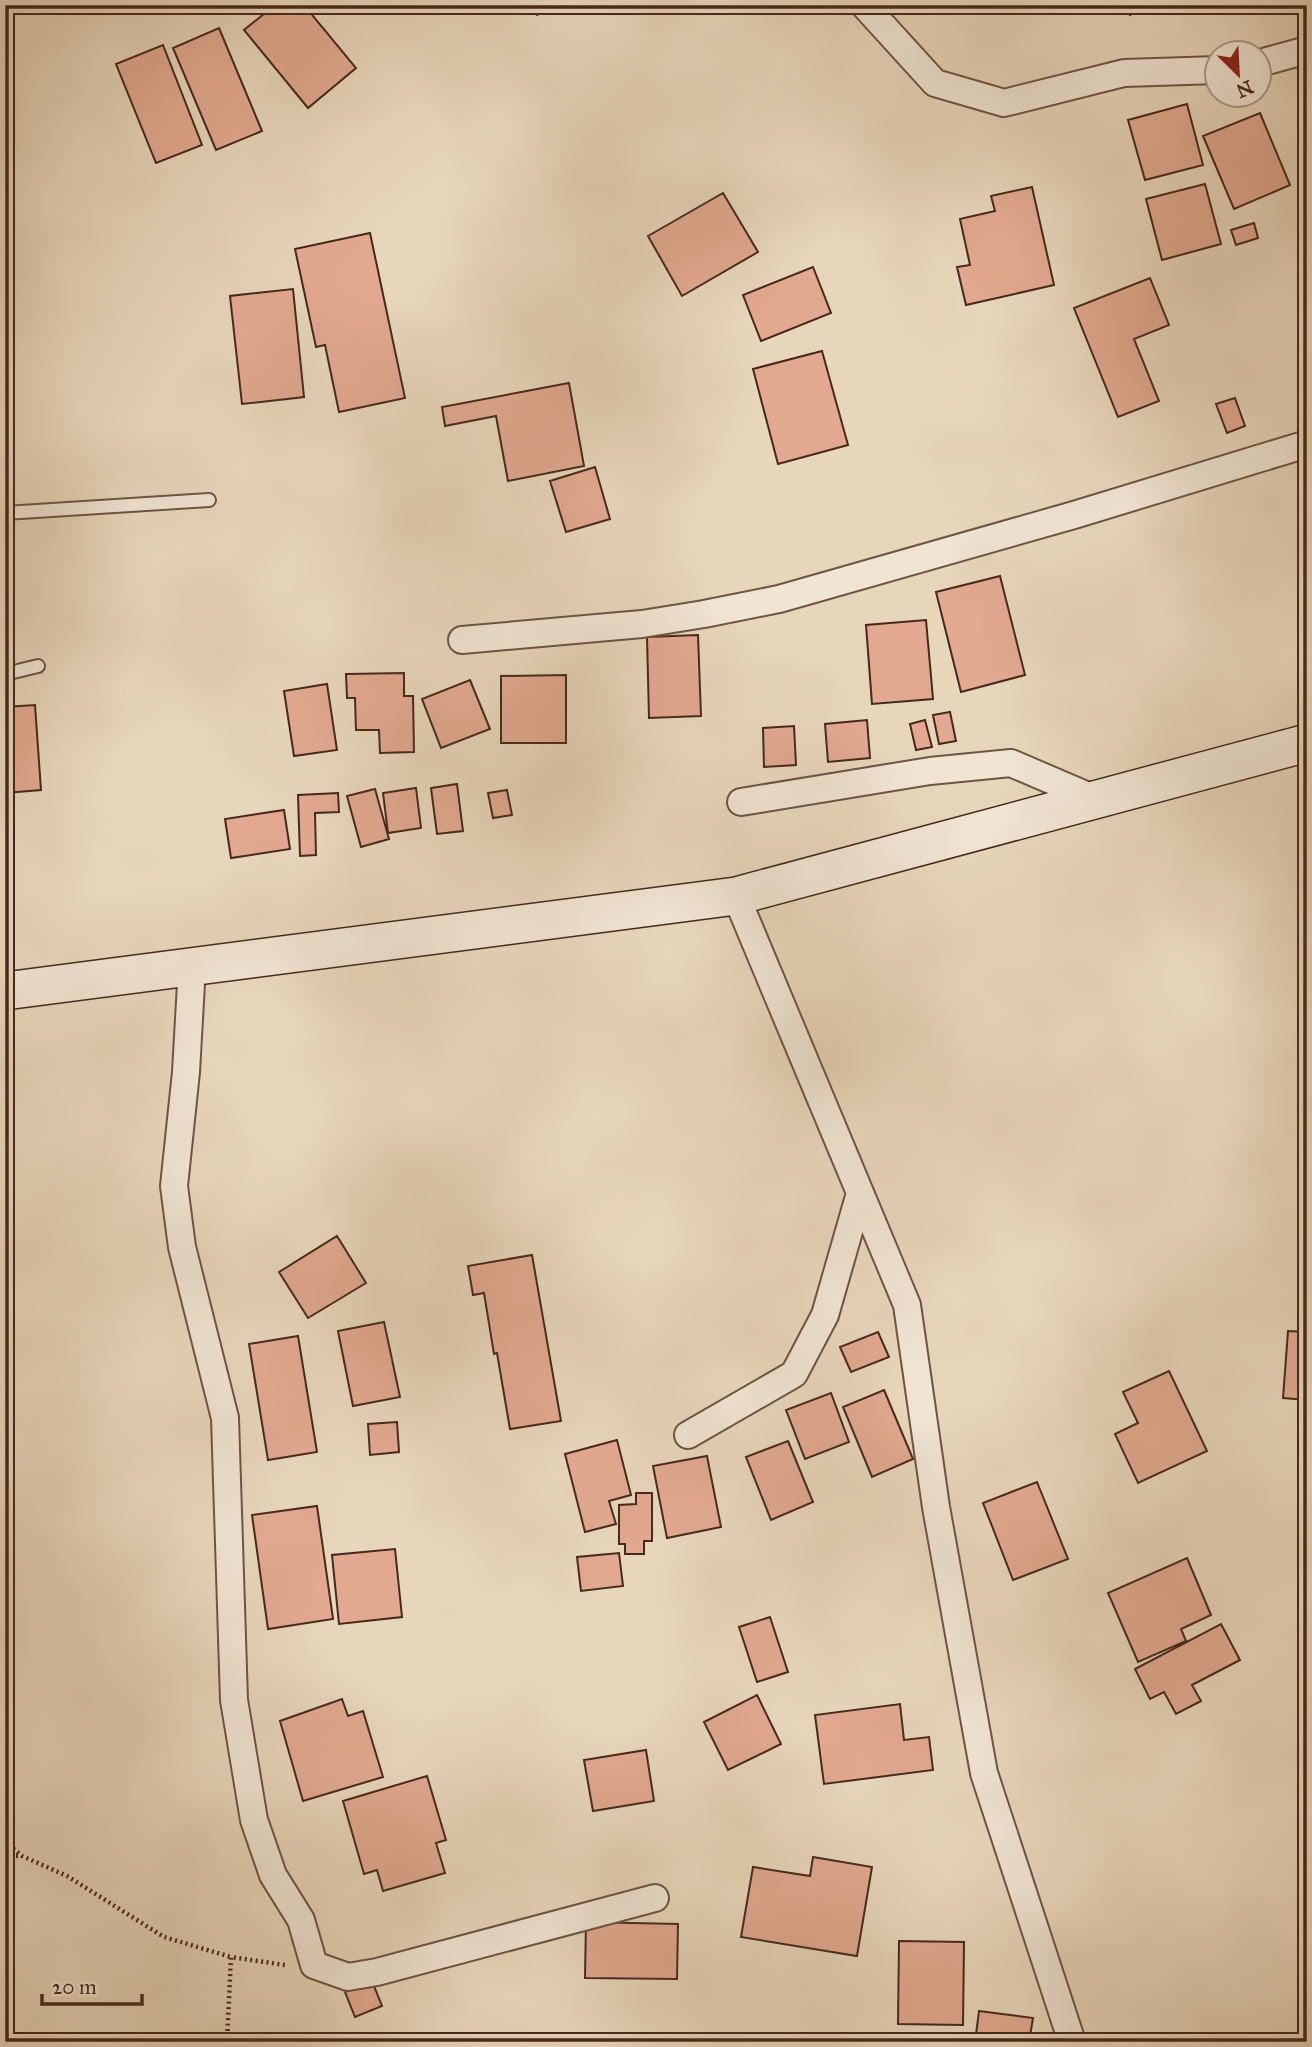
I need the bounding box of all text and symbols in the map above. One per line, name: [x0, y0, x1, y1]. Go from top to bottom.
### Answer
north arrow: [1204, 38, 1274, 108]
text: N: [1233, 75, 1257, 103]
scale bar: [42, 1963, 142, 2007]
text: 20 m: [52, 1974, 97, 2000]

